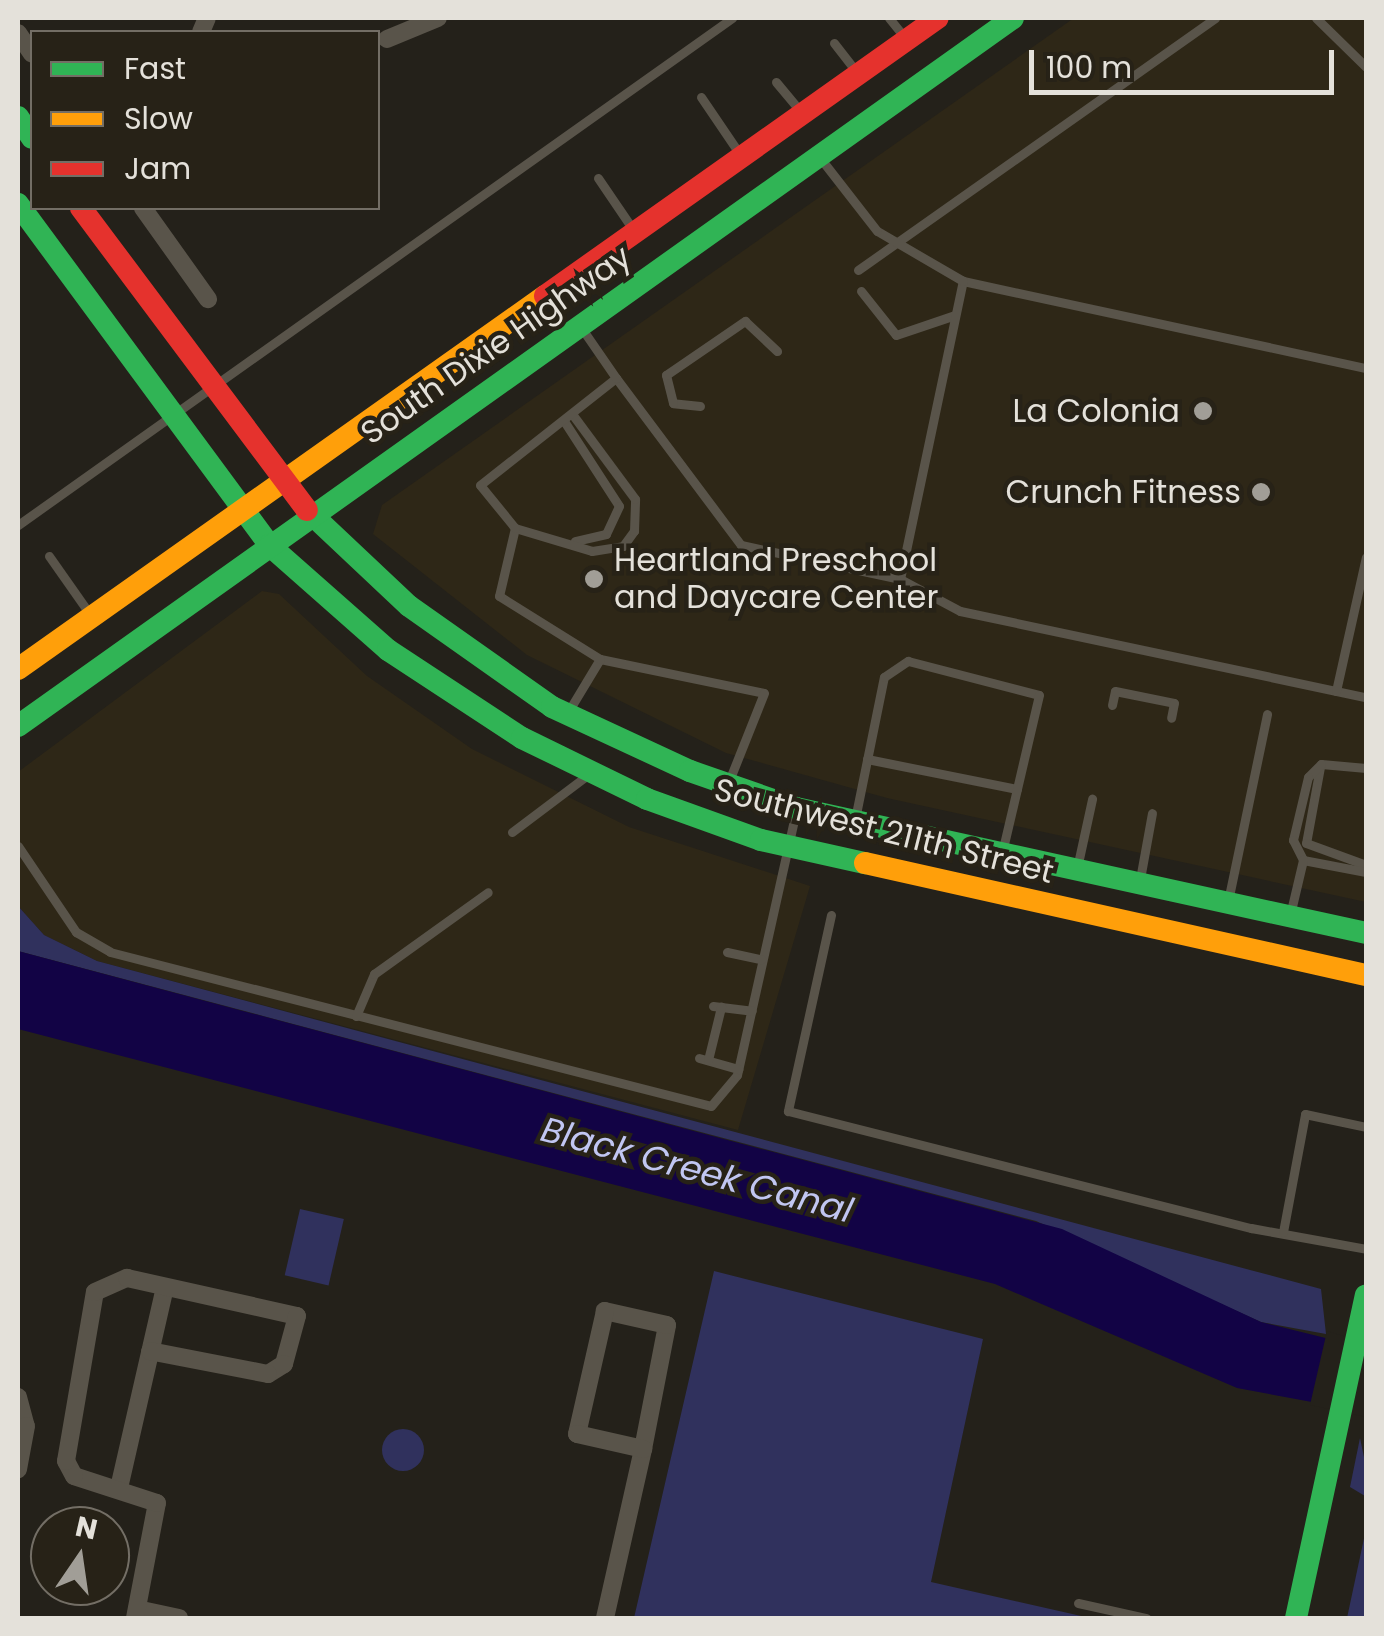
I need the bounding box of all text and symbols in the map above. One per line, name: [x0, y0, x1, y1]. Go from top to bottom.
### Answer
legend: [30, 30, 380, 210]
scale bar: [1034, 30, 1339, 92]
text: 100 m: [1046, 46, 1132, 89]
text: Fast: [124, 47, 186, 90]
text: Slow: [124, 97, 193, 140]
text: Jam: [124, 147, 191, 190]
street label: South Dixie Highway: [354, 237, 638, 453]
place label: La Colonia: [1012, 392, 1180, 430]
marker: La Colonia: [1190, 398, 1216, 424]
place label: Crunch Fitness: [1006, 473, 1241, 511]
marker: Crunch Fitness: [1250, 481, 1272, 503]
place label: Heartland Preschool and Daycare Center: [614, 542, 938, 617]
marker: Heartland Preschool and Daycare Center: [583, 568, 605, 590]
street label: Southwest 211th Street: [710, 770, 1058, 892]
water label: Black Creek Canal: [537, 1108, 857, 1232]
north arrow: [30, 1506, 130, 1606]
text: N: [72, 1507, 101, 1550]

